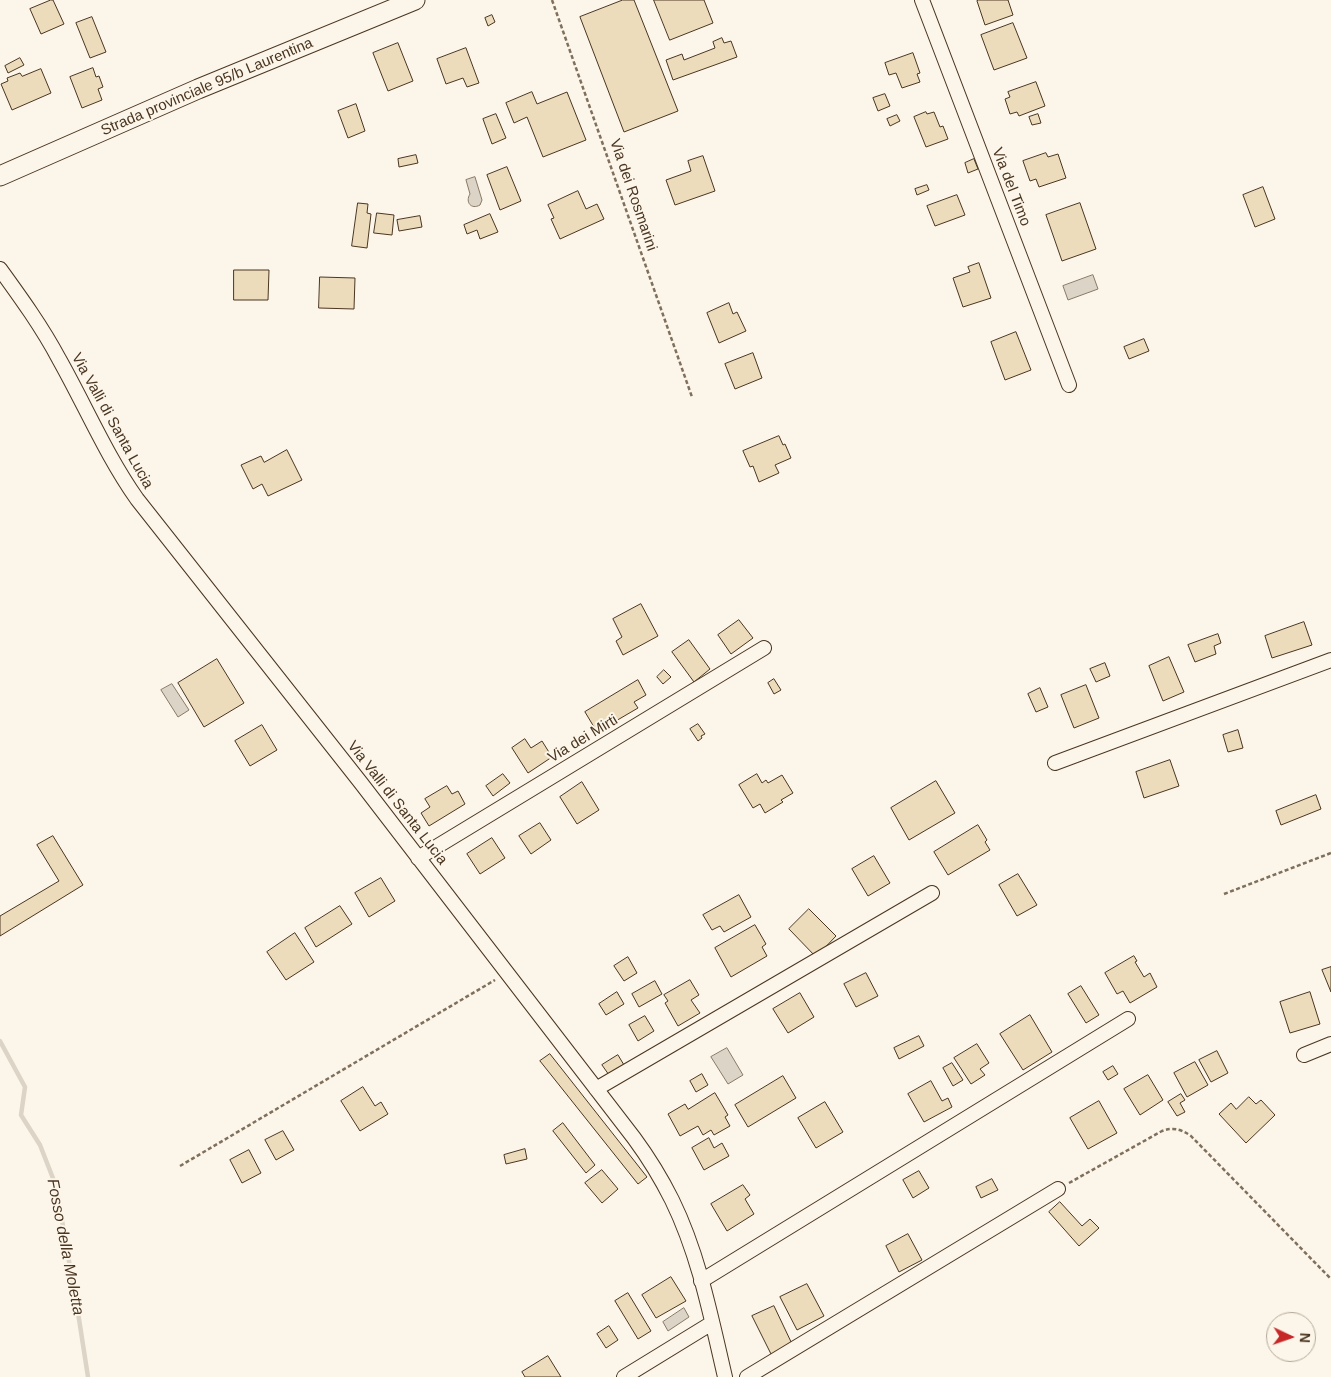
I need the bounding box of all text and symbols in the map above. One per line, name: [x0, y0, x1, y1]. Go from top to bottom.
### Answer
street label: Strada provinciale 95/b Laurentina: [98, 34, 316, 140]
street label: Via dei Rosmarini: [605, 137, 661, 253]
street label: Via del Timo: [988, 145, 1034, 229]
street label: Via Valli di Santa Lucia: [67, 350, 157, 492]
street label: Via dei Mirti: [545, 711, 621, 767]
street label: Via Valli di Santa Lucia: [343, 738, 451, 868]
water label: Fosso della Moletta: [42, 1177, 88, 1317]
north arrow: [1266, 1312, 1316, 1362]
text: N: [1297, 1332, 1313, 1343]

